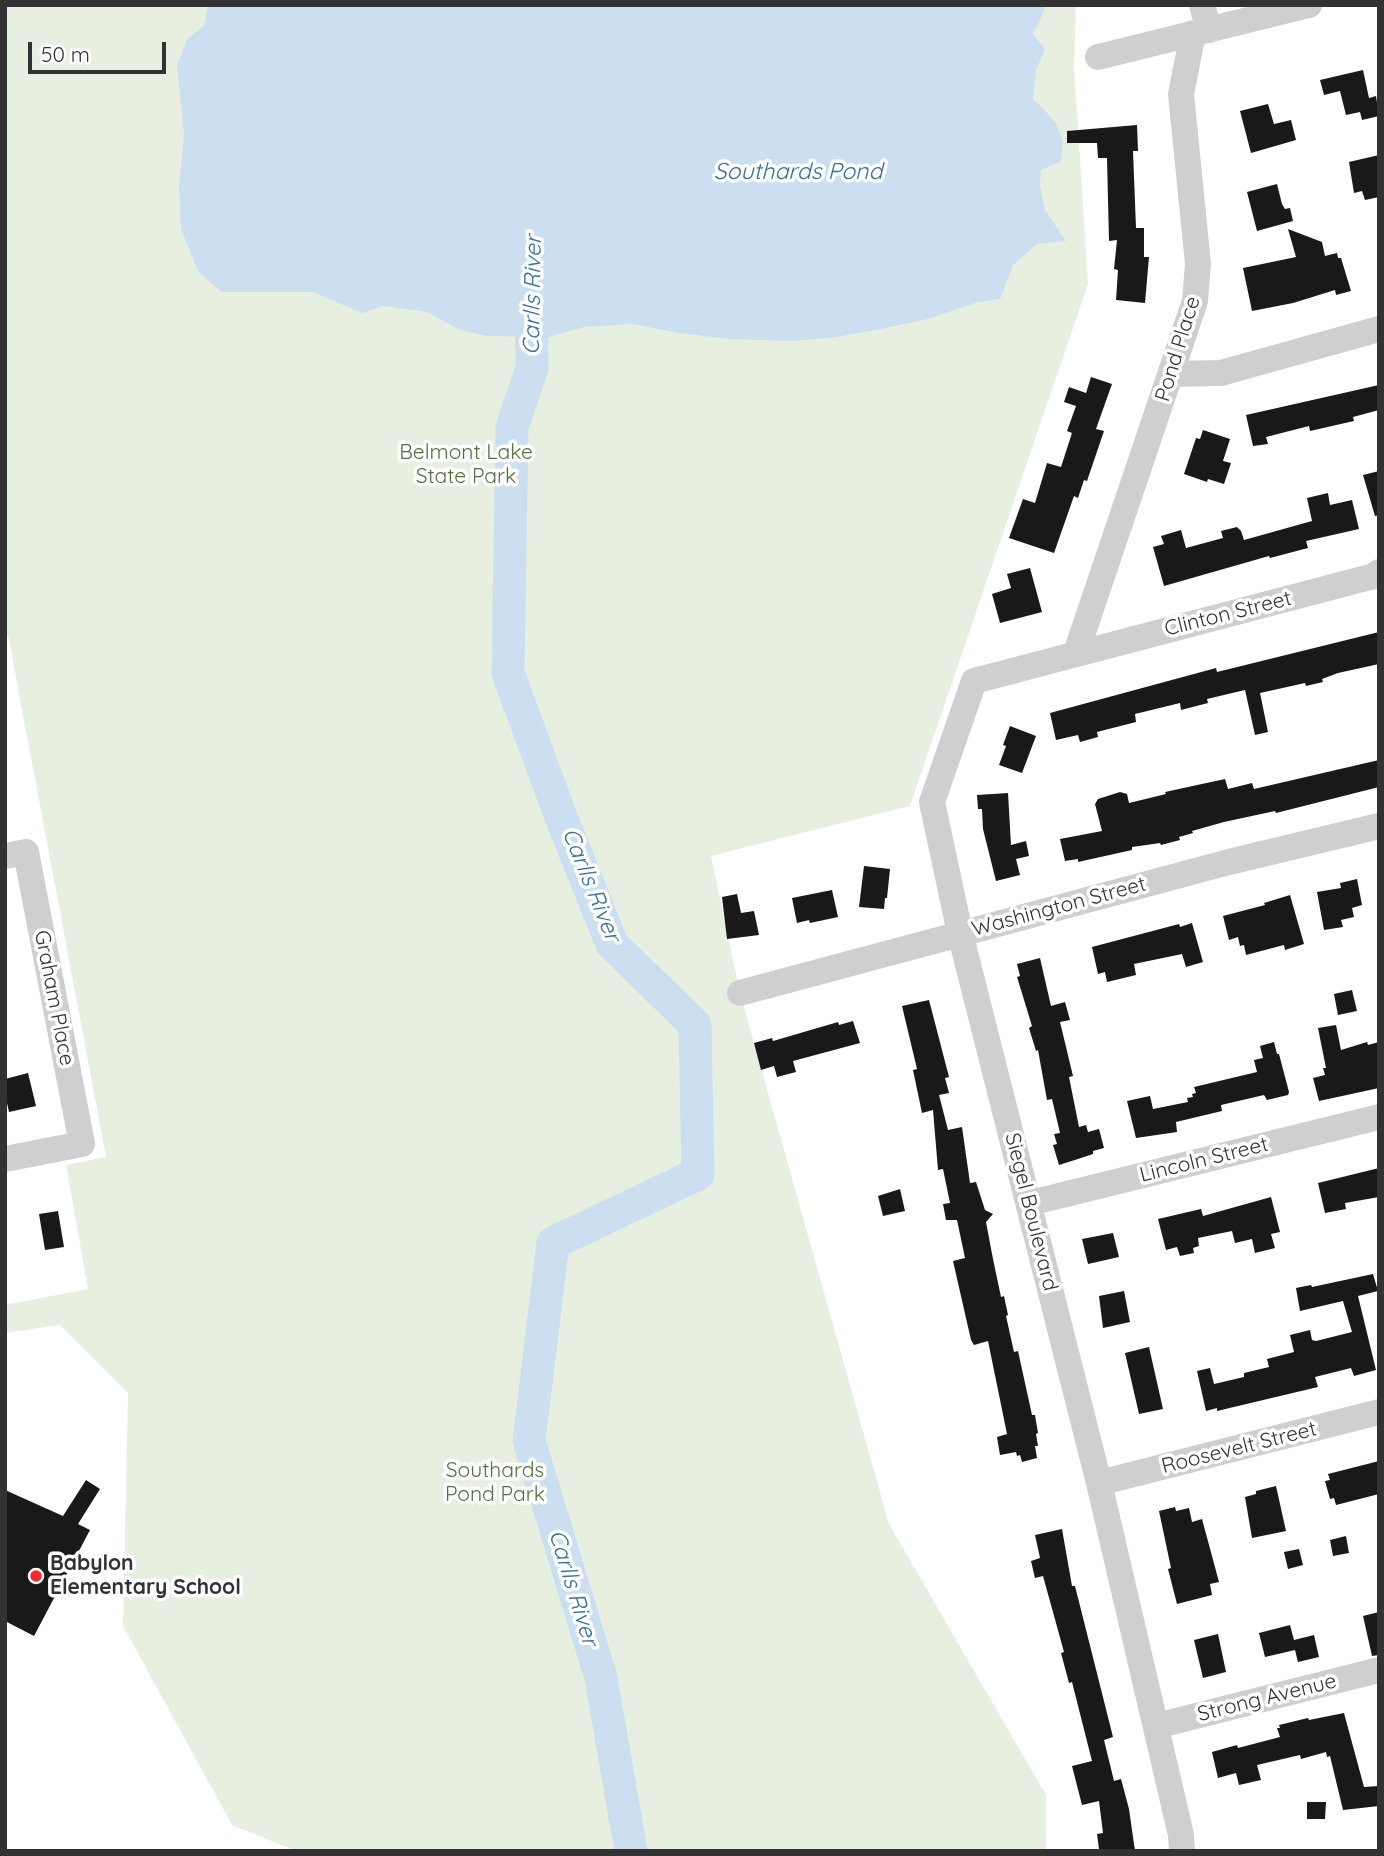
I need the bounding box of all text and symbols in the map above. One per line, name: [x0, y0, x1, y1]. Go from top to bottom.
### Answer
scale bar: [32, 28, 170, 72]
text: 50 m: [41, 41, 90, 67]
water label: Southards Pond: [714, 158, 882, 186]
water label: Carlls River: [518, 235, 548, 355]
street label: Pond Place: [1150, 293, 1206, 405]
park label: Belmont Lake State Park: [399, 440, 533, 490]
street label: Clinton Street: [1162, 586, 1294, 642]
water label: Carlls River: [556, 824, 626, 946]
street label: Washington Street: [969, 872, 1149, 942]
street label: Graham Place: [29, 928, 79, 1068]
street label: Siegel Boulevard: [999, 1130, 1063, 1294]
street label: Lincoln Street: [1137, 1132, 1271, 1188]
street label: Roosevelt Street: [1159, 1417, 1319, 1479]
park label: Southards Pond Park: [445, 1458, 545, 1508]
water label: Carlls River: [542, 1527, 604, 1649]
place label: Babylon Elementary School: [50, 1551, 241, 1601]
marker: Babylon Elementary School: [28, 1568, 44, 1584]
street label: Strong Avenue: [1195, 1669, 1339, 1727]

